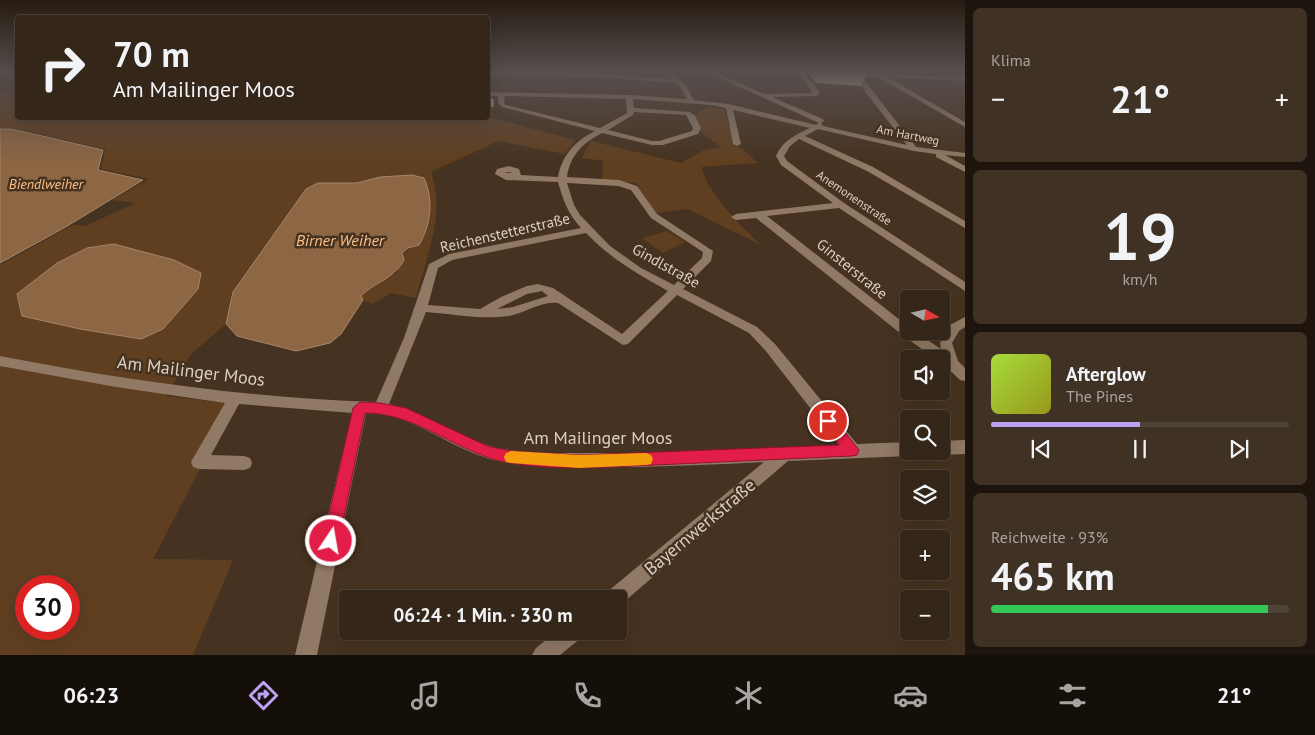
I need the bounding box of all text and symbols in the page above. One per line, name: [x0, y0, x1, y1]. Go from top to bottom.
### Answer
text: 70 m: [113, 31, 190, 77]
icon: right: [30, 35, 95, 100]
text: Klima: [991, 50, 1031, 70]
text: 21°: [1110, 74, 1170, 123]
text: Am Mailinger Moos: [113, 75, 295, 103]
text: −: [991, 80, 1005, 117]
text: +: [1275, 80, 1289, 117]
street label: Am Hartweg: [875, 121, 941, 148]
street label: Anemonenstraße: [814, 167, 895, 228]
water label: Biendlweiher: [9, 175, 85, 193]
text: 19: [1103, 194, 1177, 278]
street label: Reichenstetterstraße: [438, 208, 572, 257]
water label: Birner Weiher: [296, 230, 386, 250]
street label: Ginsterstraße: [813, 234, 892, 303]
street label: Gindlstraße: [629, 239, 703, 292]
text: km/h: [1122, 269, 1158, 289]
north arrow: [900, 290, 950, 340]
map controls: [900, 290, 950, 640]
street label: Am Mailinger Moos: [116, 350, 266, 391]
button: sound: [900, 350, 950, 400]
text: Afterglow: [1066, 362, 1146, 386]
text: The Pines: [1066, 386, 1133, 406]
pin: [807, 400, 849, 442]
icon: arrive: [814, 407, 842, 435]
button: search: [900, 410, 950, 460]
street label: Am Mailinger Moos: [524, 426, 672, 449]
icon: previous: [1027, 435, 1055, 463]
icon: pause: [1126, 435, 1154, 463]
icon: next: [1225, 435, 1253, 463]
button: layers: [900, 470, 950, 520]
street label: Bayernwerkstraße: [639, 473, 760, 580]
position arrow: [304, 514, 356, 566]
text: Reichweite · 93%: [991, 527, 1108, 547]
button: +: [900, 530, 950, 580]
text: 465 km: [991, 551, 1115, 600]
speed limit sign: 30: [15, 575, 80, 640]
button: −: [900, 590, 950, 640]
text: 06:24 · 1 Min. · 330 m: [393, 603, 573, 627]
icon: directions: [246, 678, 281, 713]
icon: music: [408, 678, 443, 713]
icon: phone: [570, 678, 605, 713]
icon: climate: [731, 678, 766, 713]
icon: car: [893, 678, 928, 713]
icon: filters: [1055, 678, 1090, 713]
text: 06:23: [63, 681, 119, 709]
text: 21°: [1217, 681, 1251, 709]

